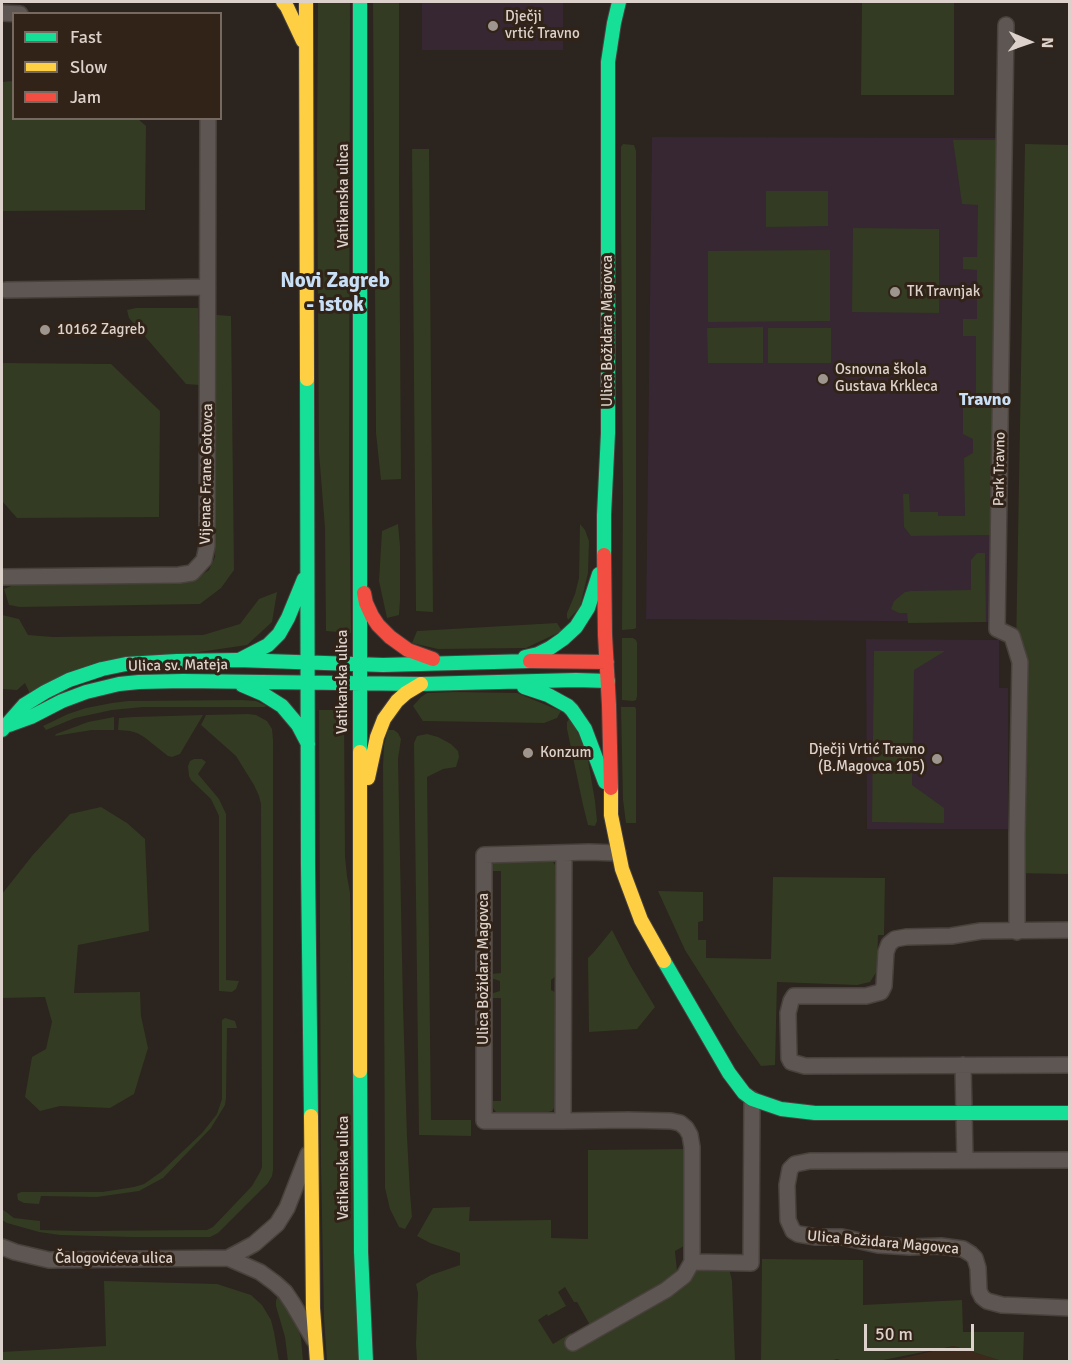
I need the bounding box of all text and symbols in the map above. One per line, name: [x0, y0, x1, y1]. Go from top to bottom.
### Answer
place label: Dječji vrtić Travno: [505, 8, 580, 43]
legend: [12, 12, 222, 120]
north arrow: [999, 12, 1059, 72]
marker: Dječji vrtić Travno: [486, 19, 500, 33]
text: Fast: [70, 26, 102, 48]
text: N: [1037, 37, 1057, 49]
text: Slow: [70, 56, 107, 78]
text: Jam: [70, 86, 101, 108]
street label: Vatikanska ulica: [335, 144, 353, 248]
street label: Ulica Božidara Magovca: [599, 255, 617, 407]
district label: Novi Zagreb - istok: [280, 268, 390, 318]
place label: TK Travnjak: [907, 283, 980, 301]
marker: TK Travnjak: [888, 285, 902, 299]
place label: 10162 Zagreb: [57, 321, 145, 339]
marker: 10162 Zagreb: [38, 323, 52, 337]
place label: Osnovna škola Gustava Krkleca: [835, 361, 938, 396]
marker: Osnovna škola Gustava Krkleca: [816, 372, 830, 386]
district label: Travno: [959, 389, 1011, 411]
street label: Vijenac Frane Gotovca: [197, 403, 217, 545]
street label: Park Travno: [990, 432, 1010, 506]
street label: Vatikanska ulica: [334, 630, 352, 734]
street label: Ulica sv. Mateja: [128, 656, 228, 676]
place label: Dječji Vrtić Travno (B.Magovca 105): [809, 741, 925, 776]
place label: Konzum: [540, 744, 592, 762]
marker: Konzum: [521, 746, 535, 760]
marker: Dječji Vrtić Travno (B.Magovca 105): [930, 752, 944, 766]
street label: Ulica Božidara Magovca: [475, 893, 493, 1045]
street label: Vatikanska ulica: [335, 1116, 353, 1220]
street label: Ulica Božidara Magovca: [806, 1227, 960, 1259]
street label: Čalogovićeva ulica: [55, 1250, 173, 1268]
scale bar: [867, 1312, 976, 1350]
text: 50 m: [875, 1323, 913, 1345]

